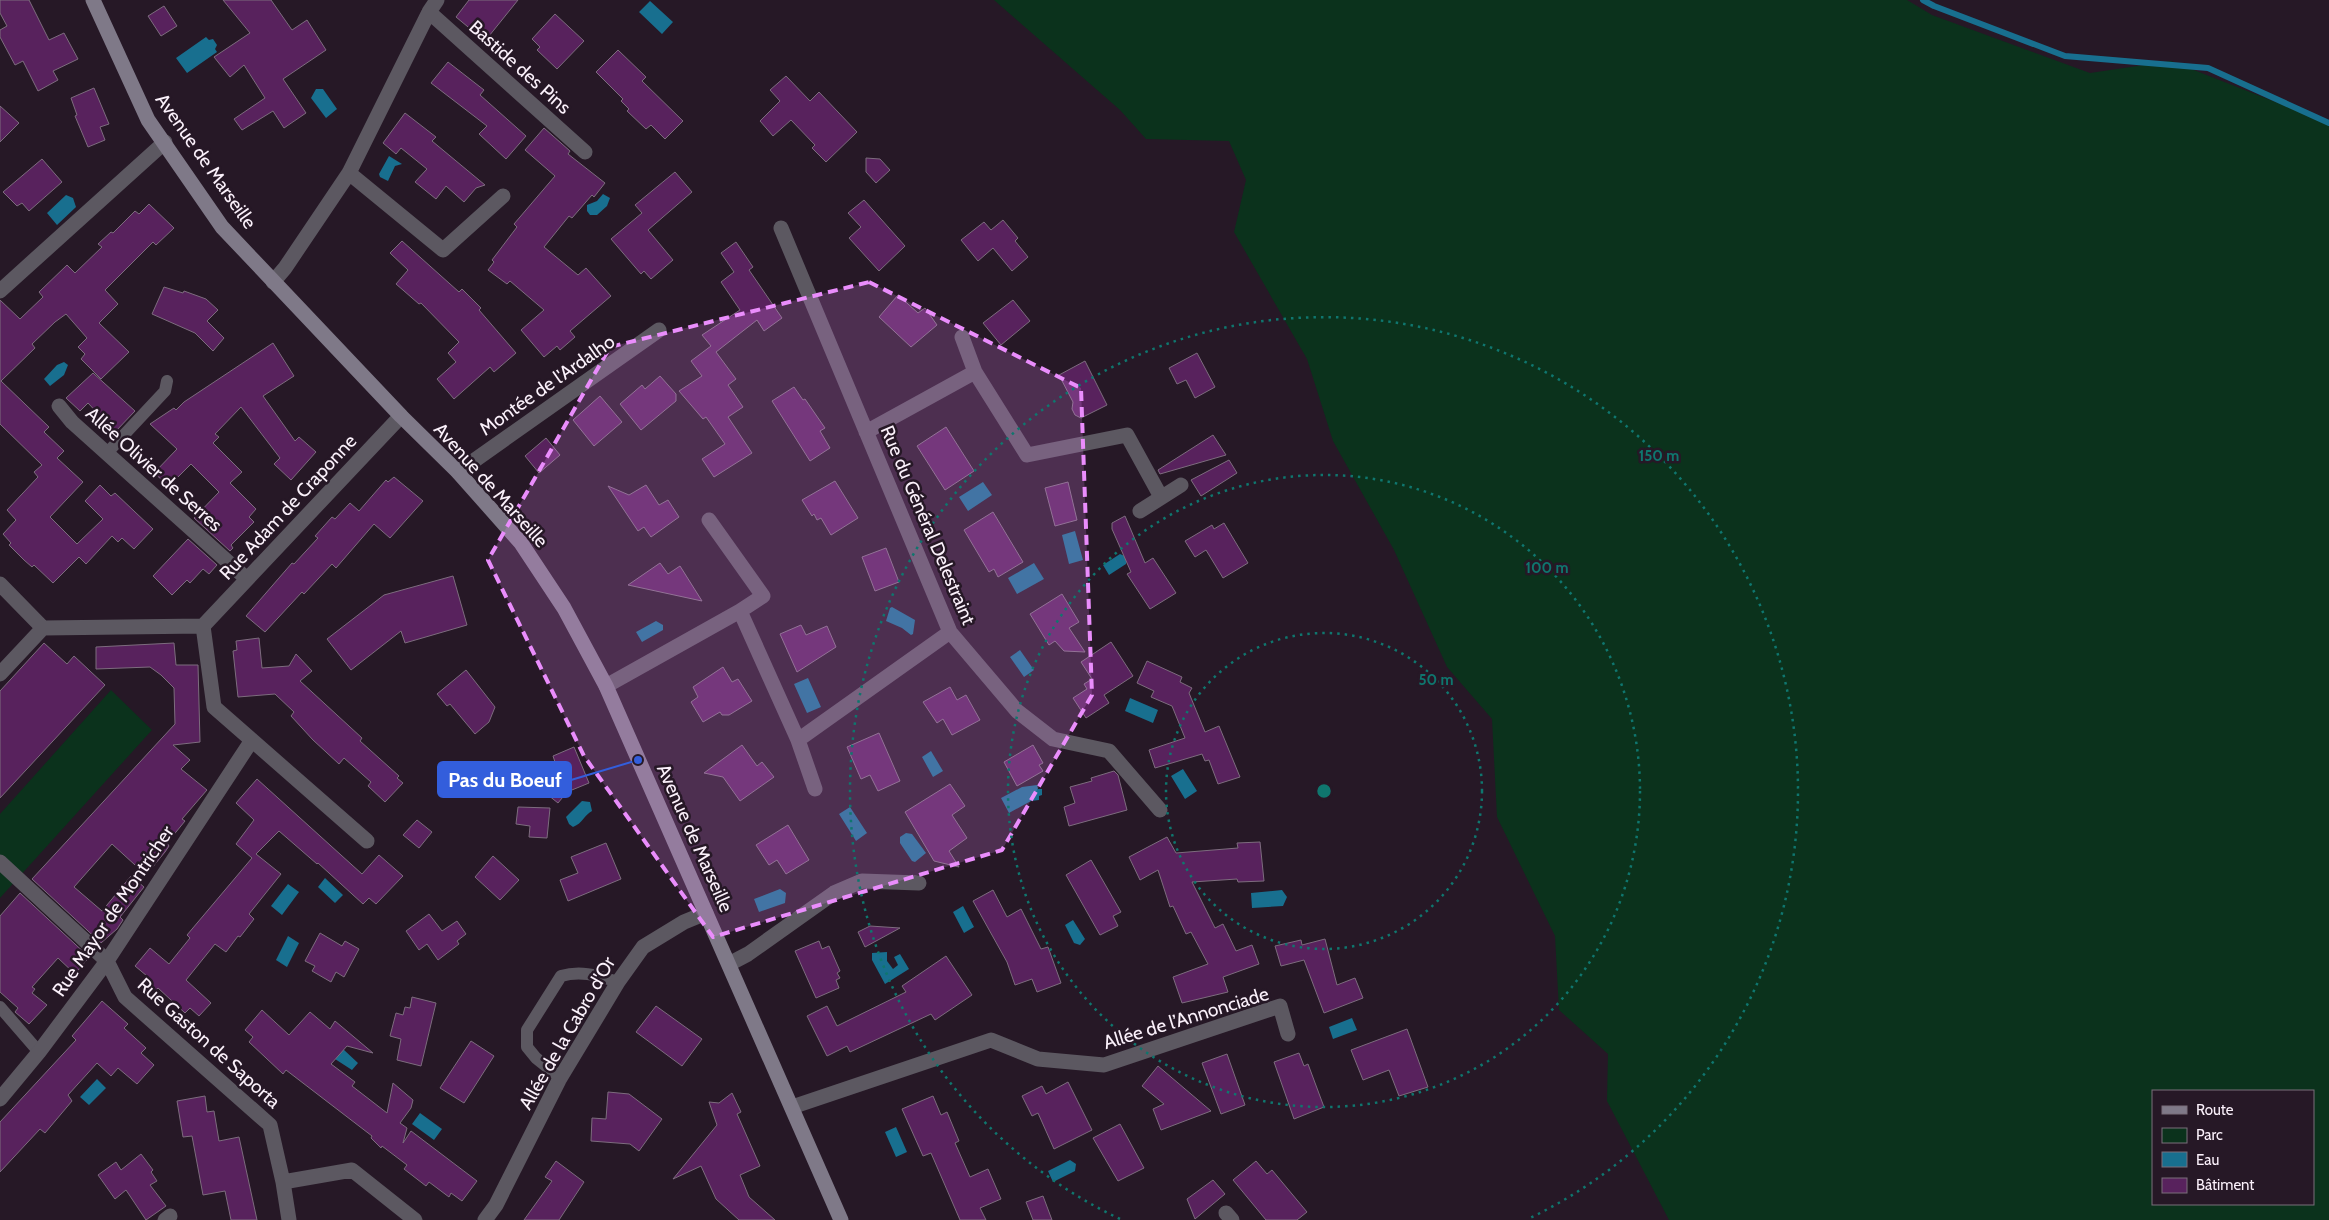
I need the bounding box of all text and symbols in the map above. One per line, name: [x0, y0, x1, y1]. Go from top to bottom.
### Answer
street label: Bastide des Pins: [464, 15, 576, 119]
street label: Avenue de Marseille: [151, 89, 261, 233]
street label: Montée de l'Ardalho: [475, 330, 619, 440]
street label: Allée Olivier de Serres: [81, 402, 227, 536]
street label: Avenue de Marseille: [429, 418, 553, 552]
street label: Rue du Général Delestraint: [876, 422, 981, 629]
street label: Rue Adam de Craponne: [215, 429, 362, 584]
text: 150 m: [1639, 447, 1679, 465]
text: 100 m: [1525, 559, 1569, 577]
text: 50 m: [1418, 671, 1454, 689]
street label: Avenue de Marseille: [652, 760, 738, 916]
callout: Pas du Boeuf: [438, 762, 571, 797]
text: Pas du Boeuf: [448, 768, 562, 792]
centre of rings: [1315, 782, 1333, 800]
street label: Rue Mayor de Montricher: [47, 821, 179, 1001]
street label: Allée de la Cabro d'Or: [514, 952, 620, 1114]
street label: Rue Gaston de Saporta: [133, 973, 285, 1113]
street label: Allée de l’Annonciade: [1101, 982, 1272, 1054]
legend: [2152, 1090, 2314, 1205]
text: Route: [2196, 1101, 2234, 1119]
text: Parc: [2196, 1126, 2223, 1144]
text: Eau: [2196, 1151, 2219, 1169]
text: Bâtiment: [2196, 1176, 2254, 1194]

